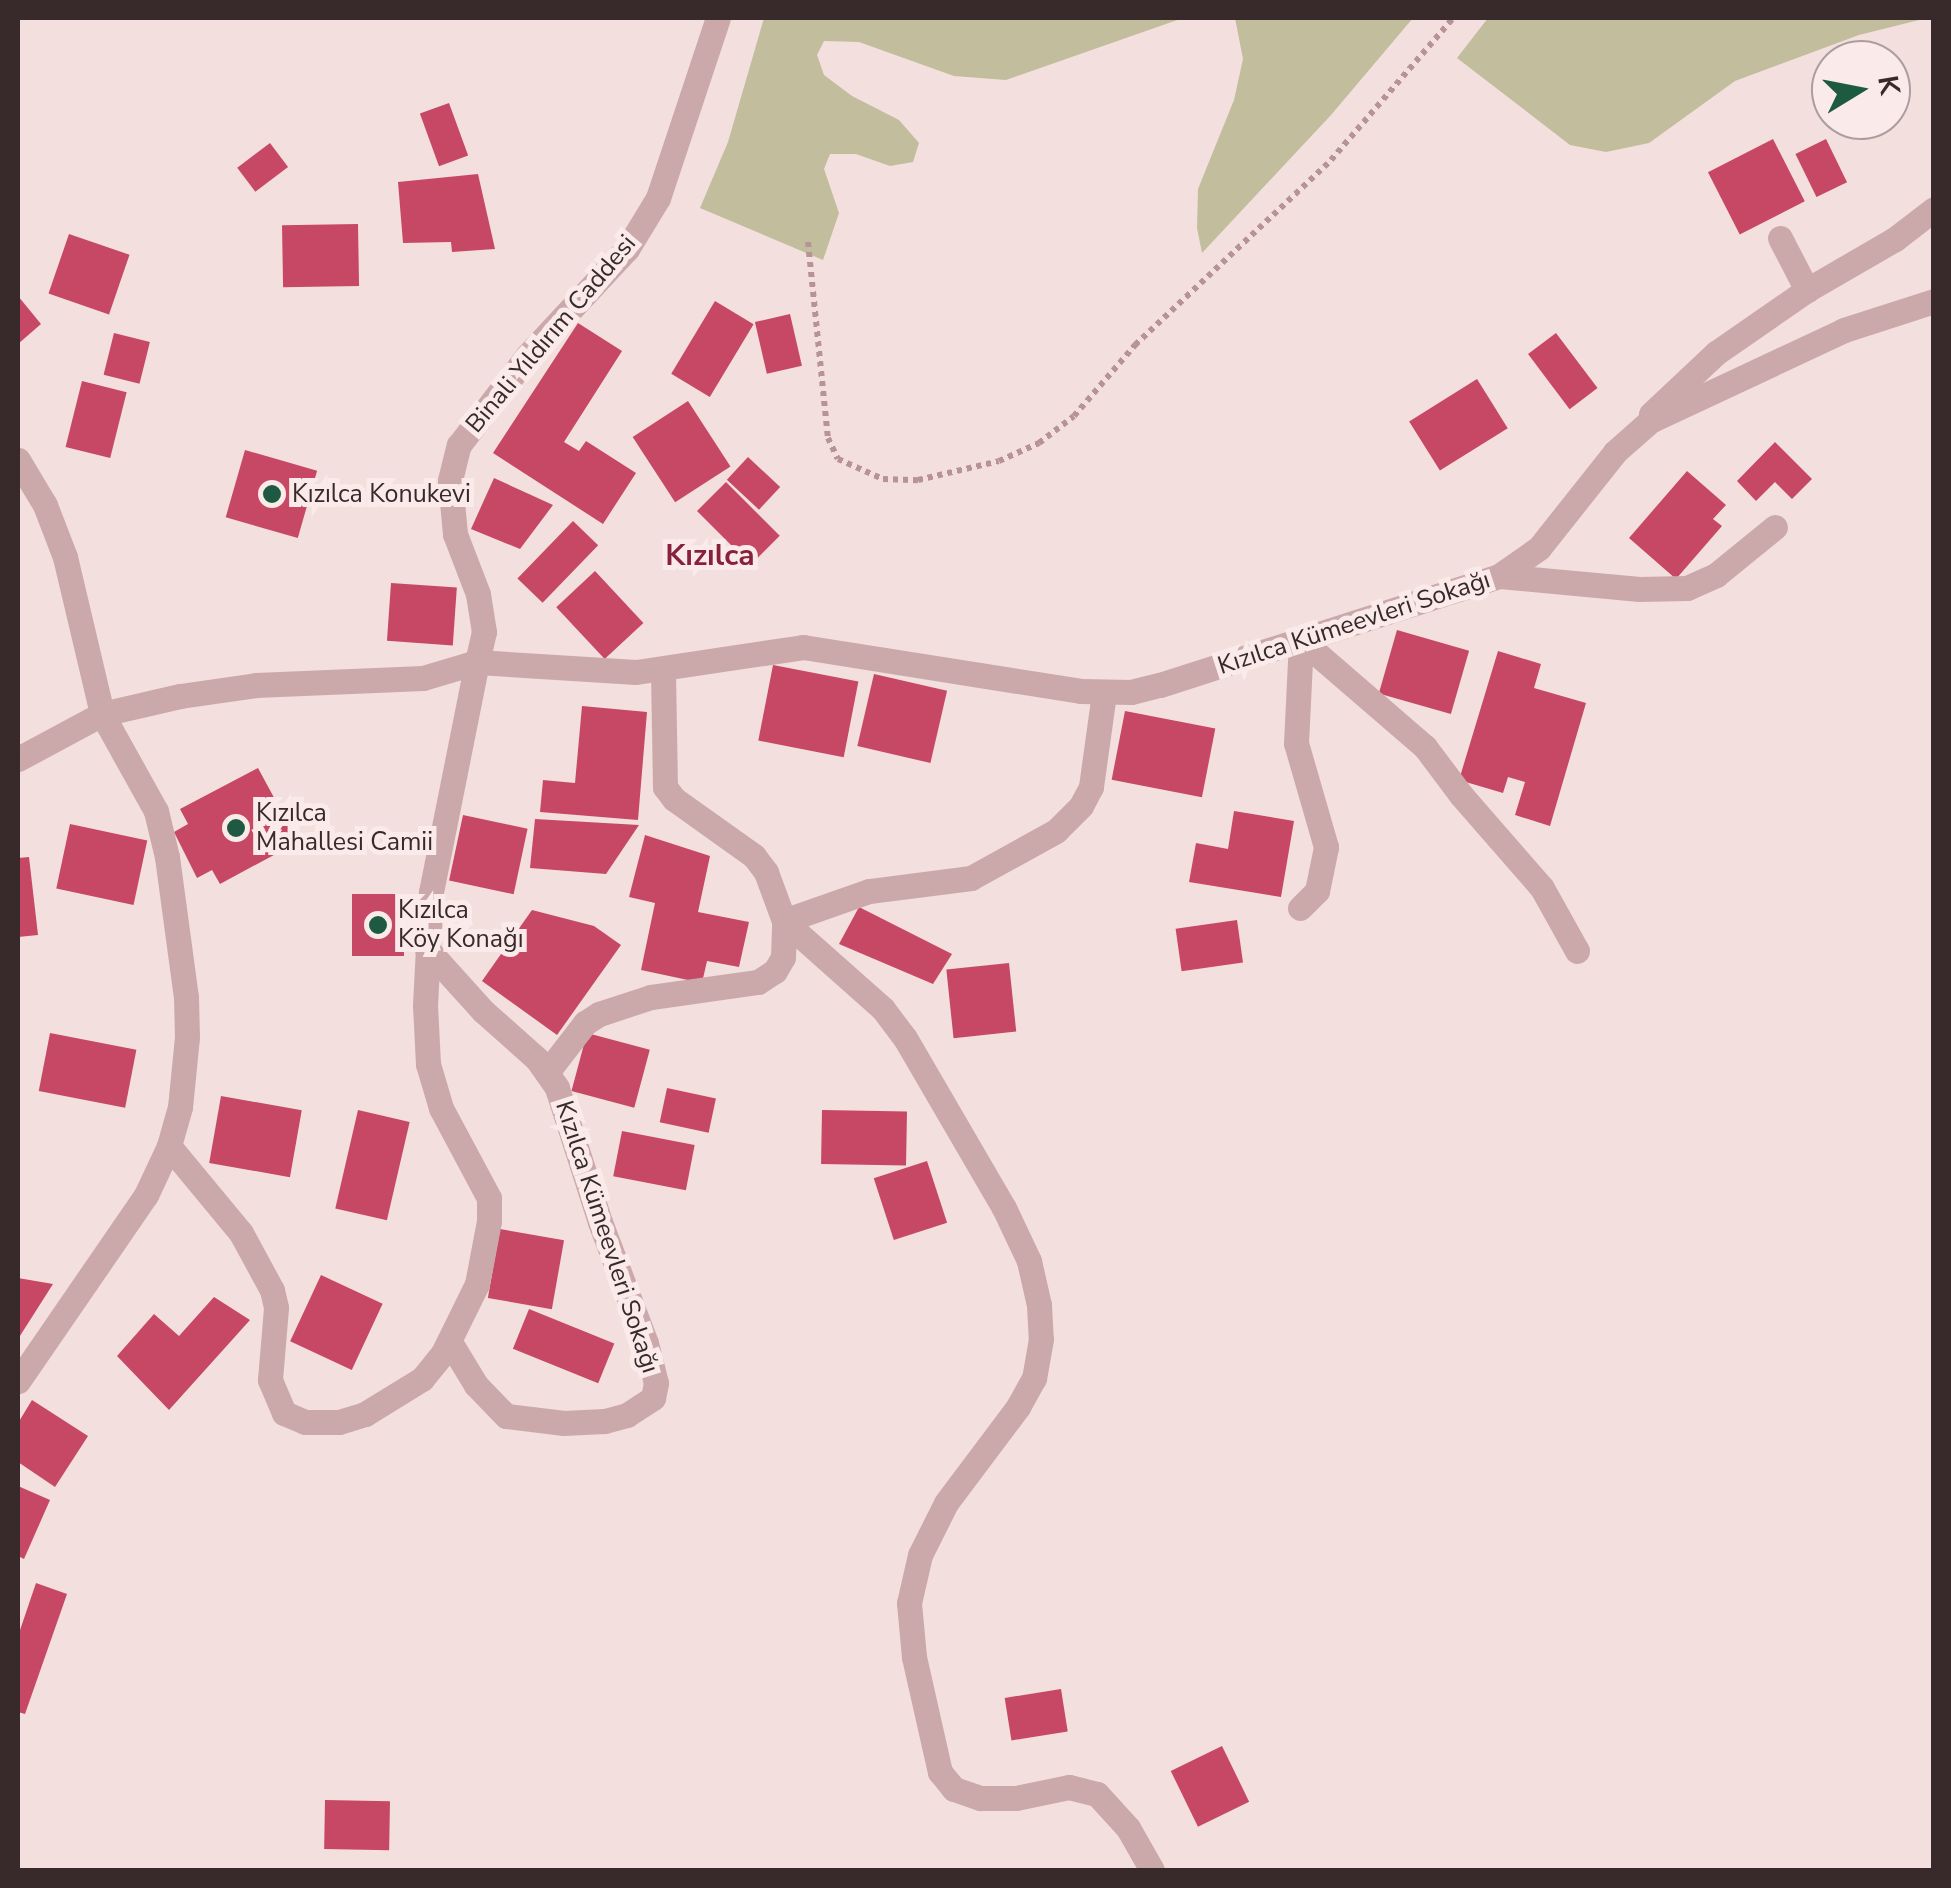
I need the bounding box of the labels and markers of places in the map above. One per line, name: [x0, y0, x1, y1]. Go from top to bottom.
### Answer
place label: Kızılca Konukevi: [292, 479, 471, 509]
marker: Kızılca Konukevi: [261, 483, 283, 505]
place label: Kızılca Mahallesi Camii: [256, 799, 433, 858]
marker: Kızılca Mahallesi Camii: [225, 817, 247, 839]
place label: Kızılca Köy Konağı: [398, 896, 523, 955]
marker: Kızılca Köy Konağı: [367, 914, 389, 936]

